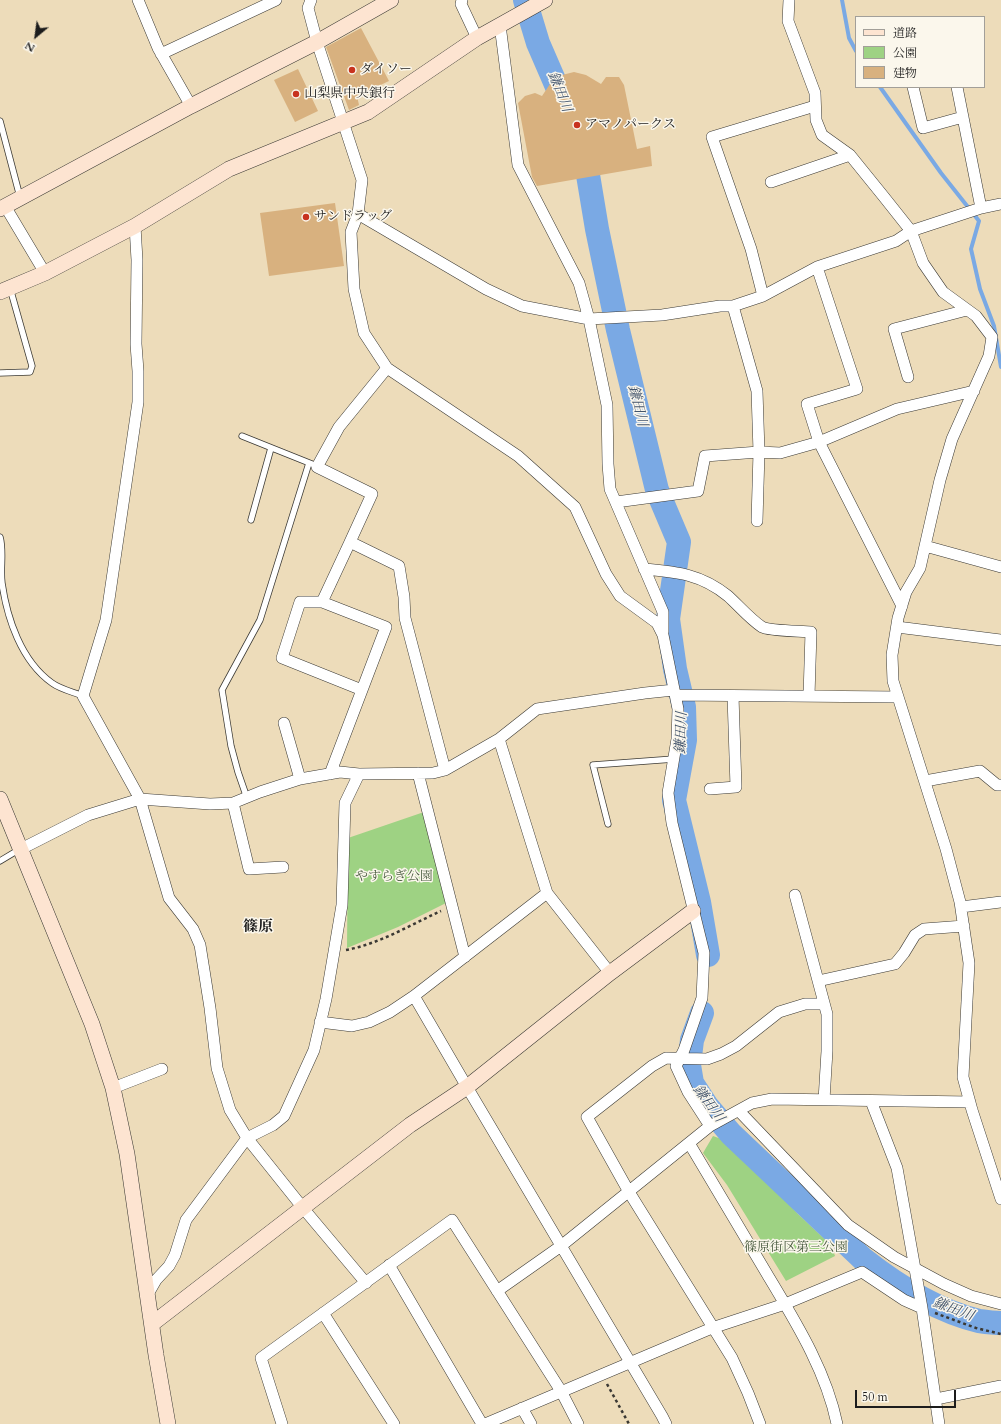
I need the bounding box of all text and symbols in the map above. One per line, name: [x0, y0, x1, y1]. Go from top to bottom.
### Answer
north arrow: [16, 16, 56, 56]
legend: [855, 16, 985, 88]
text: 道路: [893, 25, 917, 41]
text: N: [22, 38, 38, 56]
text: 公園: [893, 45, 917, 61]
place label: ダイソー: [360, 62, 412, 78]
marker: ダイソー: [347, 65, 357, 75]
text: 建物: [893, 65, 917, 81]
water label: 鎌田川: [543, 69, 575, 115]
place label: 山梨県中央銀行: [304, 86, 395, 102]
marker: 山梨県中央銀行: [291, 89, 301, 99]
place label: アマノパークス: [585, 117, 676, 133]
marker: アマノパークス: [572, 120, 582, 130]
place label: サンドラッグ: [314, 209, 392, 225]
marker: サンドラッグ: [301, 212, 311, 222]
water label: 鎌田川: [624, 384, 650, 428]
water label: 鎌田川: [673, 712, 691, 754]
park label: やすらぎ公園: [355, 869, 433, 885]
district label: 篠原: [243, 919, 273, 937]
water label: 鎌田川: [689, 1082, 727, 1126]
park label: 篠原街区第三公園: [744, 1240, 848, 1256]
water label: 鎌田川: [930, 1295, 976, 1325]
scale bar: [857, 1382, 958, 1408]
text: 50 m: [862, 1389, 888, 1405]

